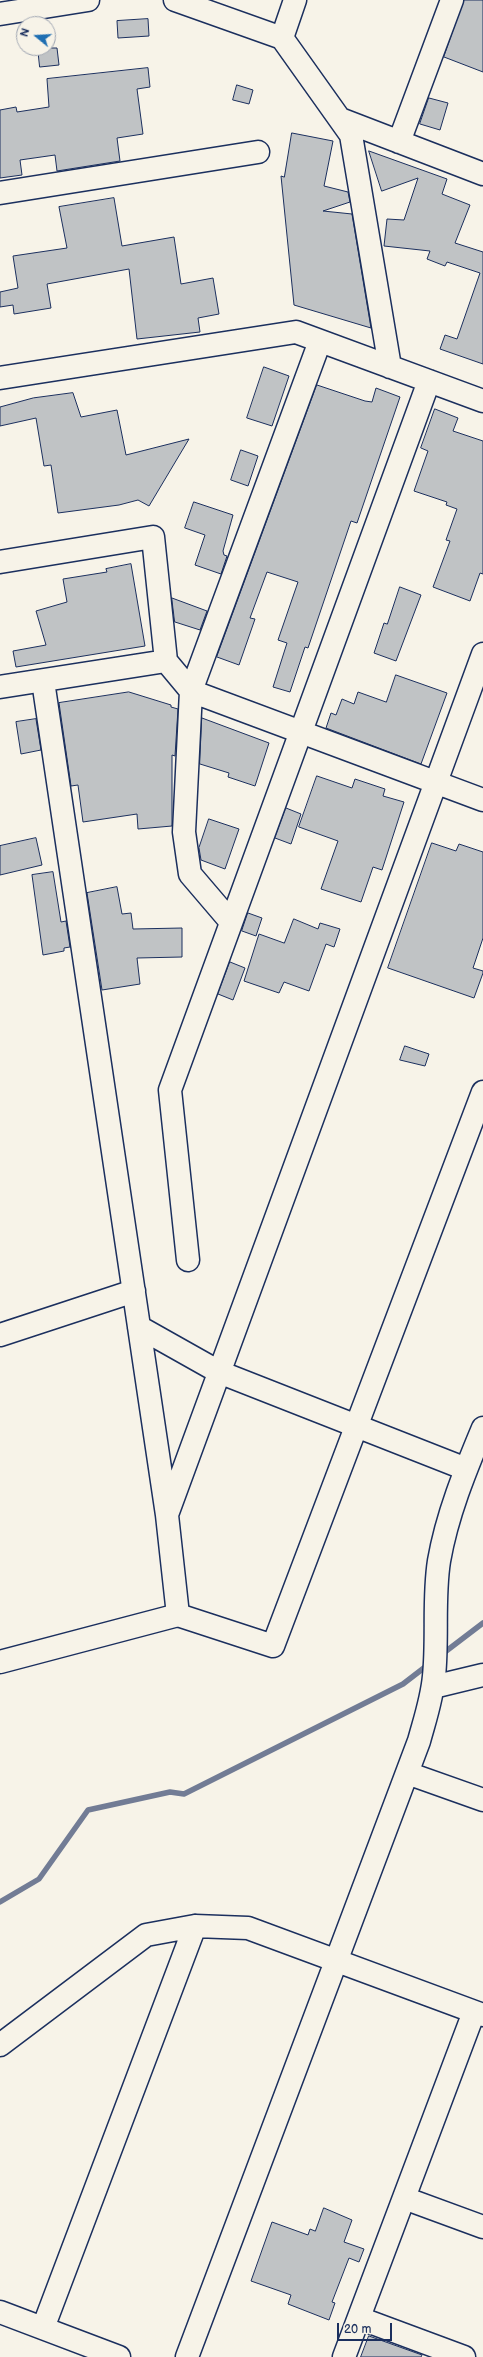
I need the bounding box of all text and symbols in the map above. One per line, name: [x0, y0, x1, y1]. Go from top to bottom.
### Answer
north arrow: [16, 16, 56, 56]
text: N: [18, 27, 33, 38]
scale bar: [339, 2315, 394, 2341]
text: 20 m: [344, 2322, 371, 2337]

